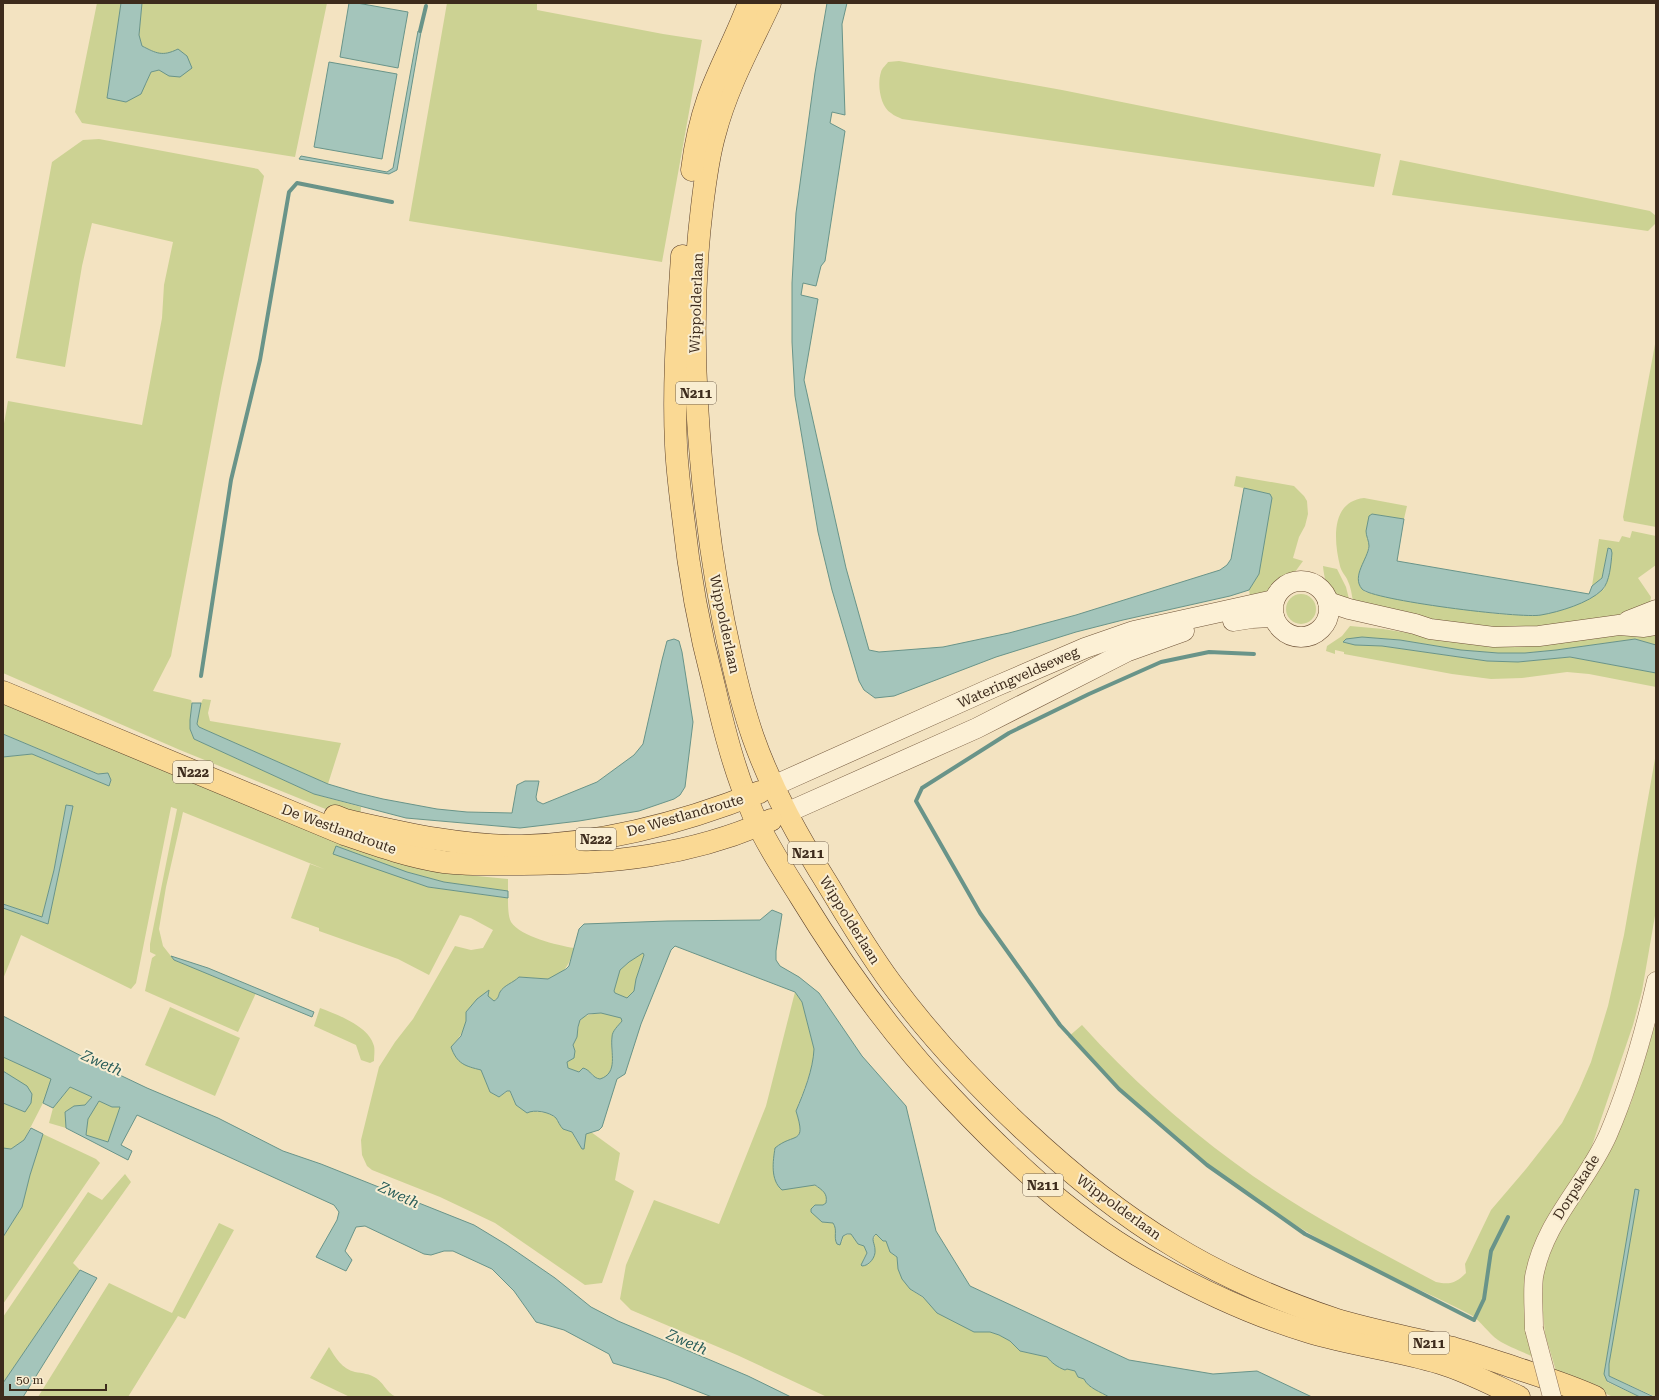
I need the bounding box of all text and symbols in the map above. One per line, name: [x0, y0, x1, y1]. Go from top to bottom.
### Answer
street label: Wippolderlaan: [686, 252, 706, 354]
road number: N211: [676, 382, 716, 404]
street label: Wippolderlaan: [707, 573, 743, 675]
street label: Wateringveldseweg: [955, 643, 1081, 711]
road number: N222: [173, 761, 213, 783]
street label: De Westlandroute: [625, 791, 746, 839]
street label: De Westlandroute: [279, 801, 399, 857]
road number: N222: [576, 828, 616, 850]
road number: N211: [788, 842, 828, 864]
street label: Wippolderlaan: [817, 873, 883, 967]
water label: Zweth: [78, 1046, 125, 1080]
street label: Dorpskade: [1550, 1151, 1602, 1222]
street label: Wippolderlaan: [1074, 1171, 1164, 1243]
road number: N211: [1023, 1174, 1063, 1196]
water label: Zweth: [375, 1177, 422, 1212]
water label: Zweth: [663, 1325, 710, 1359]
road number: N211: [1409, 1332, 1449, 1354]
scale bar: [10, 1366, 106, 1392]
text: 50 m: [16, 1373, 43, 1387]

